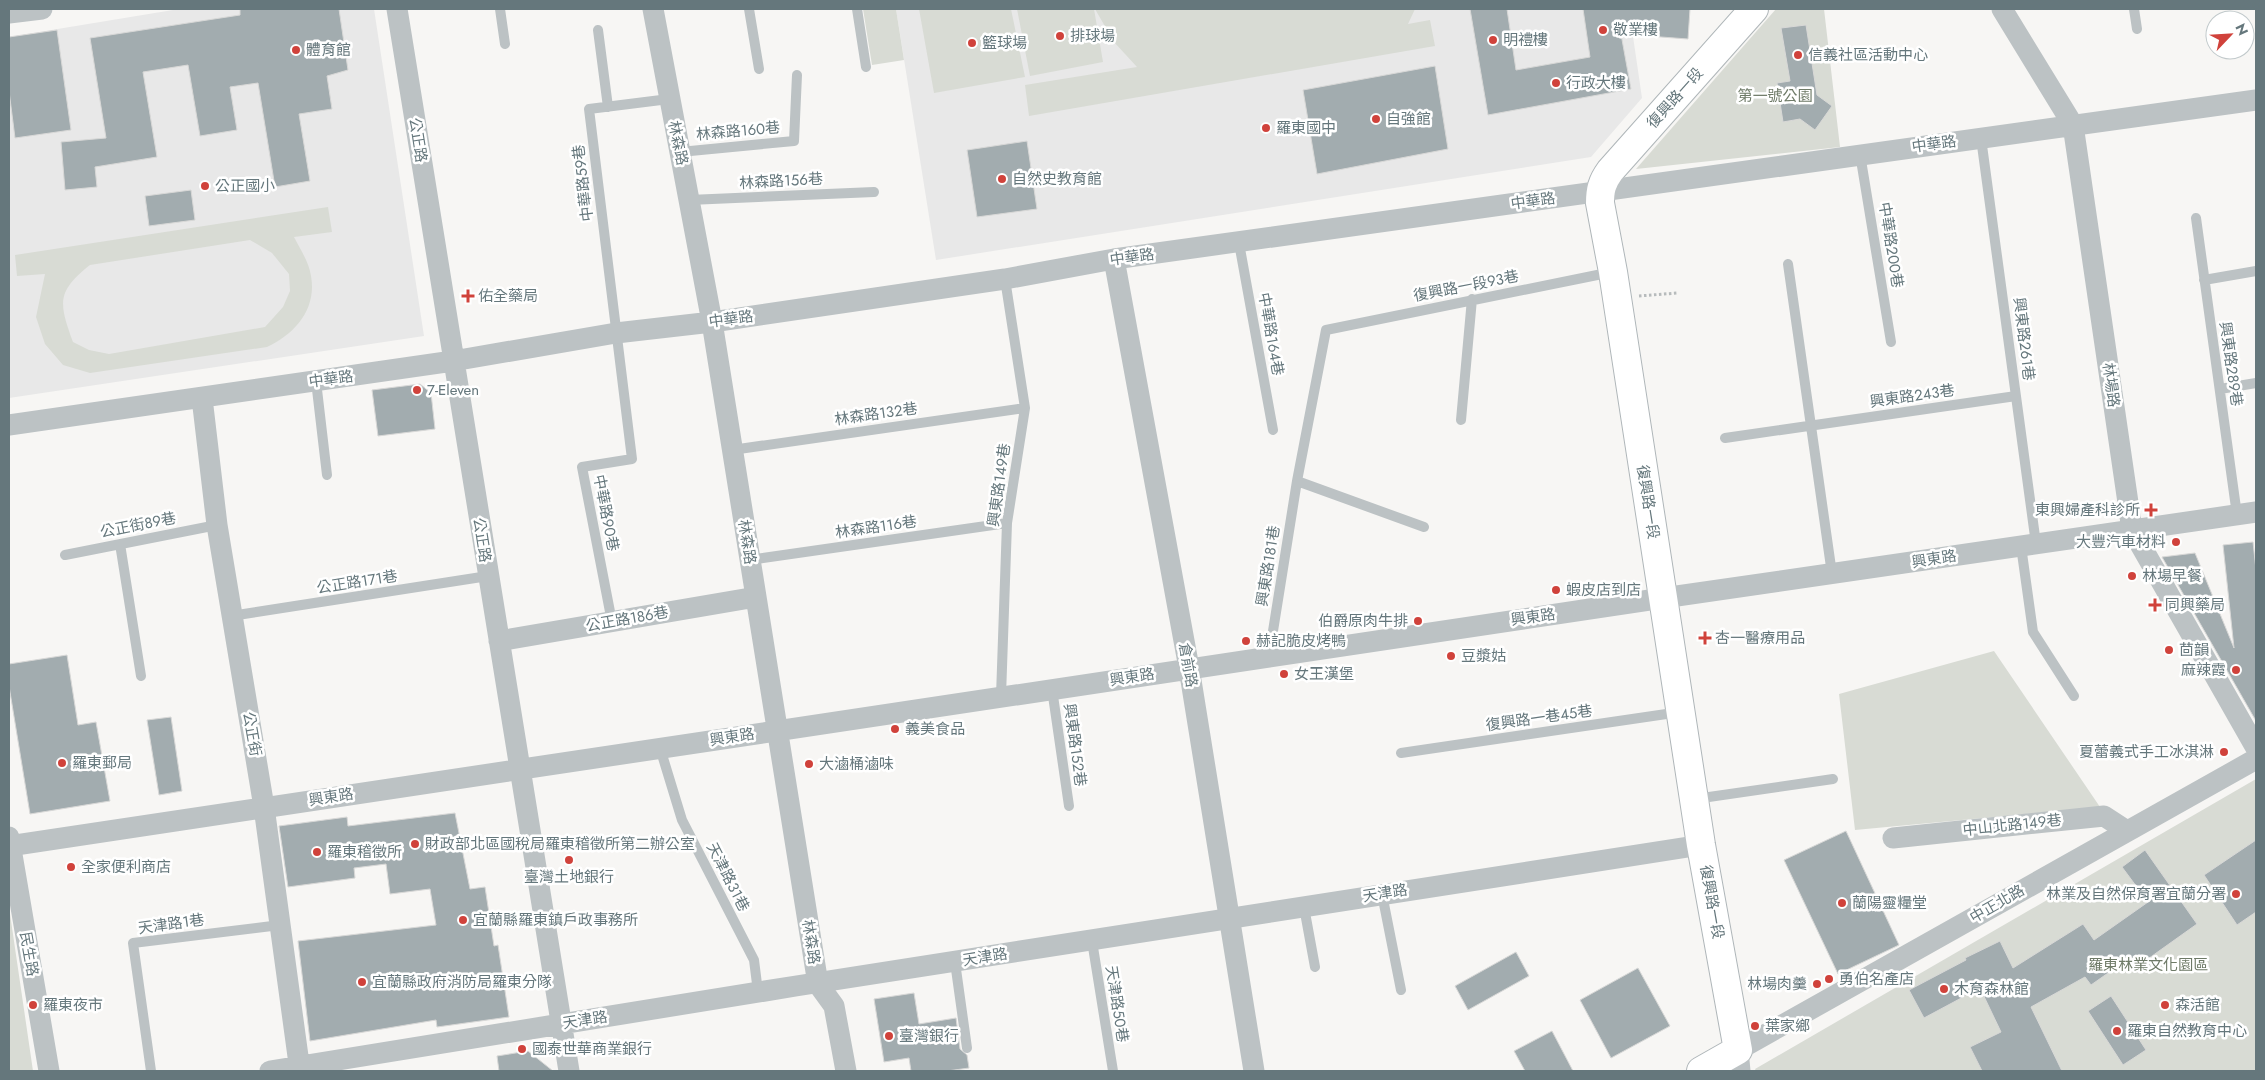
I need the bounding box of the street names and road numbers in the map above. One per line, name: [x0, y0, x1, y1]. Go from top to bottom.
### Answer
street label: 復興路一段: [1642, 63, 1708, 133]
street label: 公正路: [404, 116, 432, 164]
street label: 林森路160巷: [695, 116, 781, 146]
street label: 林森路: [663, 119, 693, 167]
street label: 中華路: [1910, 130, 1958, 158]
street label: 中華路59巷: [567, 143, 599, 223]
street label: 林森路156巷: [739, 168, 823, 194]
street label: 中華路: [1509, 187, 1557, 215]
street label: 中華路200巷: [1873, 201, 1909, 289]
street label: 中華路: [1108, 243, 1156, 271]
street label: 復興路一段93巷: [1411, 265, 1521, 307]
street label: 中華路164巷: [1253, 291, 1289, 377]
street label: 興東路261巷: [2008, 296, 2040, 382]
street label: 中華路: [707, 305, 755, 333]
street label: 興東路289巷: [2214, 320, 2248, 408]
street label: 林場路: [2097, 361, 2125, 409]
street label: 中華路: [307, 365, 355, 393]
street label: 興東路243巷: [1868, 379, 1956, 413]
street label: 林森路132巷: [833, 397, 919, 431]
street label: 興東路149巷: [982, 442, 1016, 528]
street label: 復興路一段: [1631, 463, 1665, 541]
street label: 中華路90巷: [588, 473, 624, 553]
street label: 公正街89巷: [98, 507, 178, 543]
street label: 林森路116巷: [834, 510, 918, 544]
street label: 公正路: [468, 516, 496, 564]
street label: 林森路: [733, 518, 761, 566]
street label: 興東路181巷: [1251, 524, 1285, 608]
street label: 興東路: [1910, 545, 1958, 573]
street label: 公正路171巷: [315, 565, 399, 599]
street label: 公正路186巷: [584, 601, 670, 637]
street label: 興東路: [1509, 603, 1557, 631]
street label: 倉前路: [1173, 641, 1203, 689]
street label: 興東路: [1108, 663, 1156, 691]
street label: 復興路一巷45巷: [1484, 700, 1594, 736]
street label: 興東路152巷: [1058, 702, 1092, 788]
street label: 公正街: [237, 710, 267, 758]
street label: 興東路: [708, 723, 756, 751]
street label: 興東路: [307, 783, 355, 811]
street label: 中山北路149巷: [1962, 809, 2062, 841]
street label: 天津路31巷: [701, 839, 755, 915]
street label: 復興路一段: [1695, 863, 1729, 941]
street label: 天津路: [1361, 879, 1409, 907]
street label: 中正北路: [1966, 879, 2028, 929]
street label: 天津路1巷: [136, 908, 206, 940]
street label: 林森路: [797, 918, 825, 966]
street label: 民生路: [14, 930, 44, 978]
street label: 天津路: [961, 943, 1009, 971]
street label: 天津路50巷: [1100, 964, 1134, 1044]
street label: 天津路: [561, 1006, 609, 1034]

